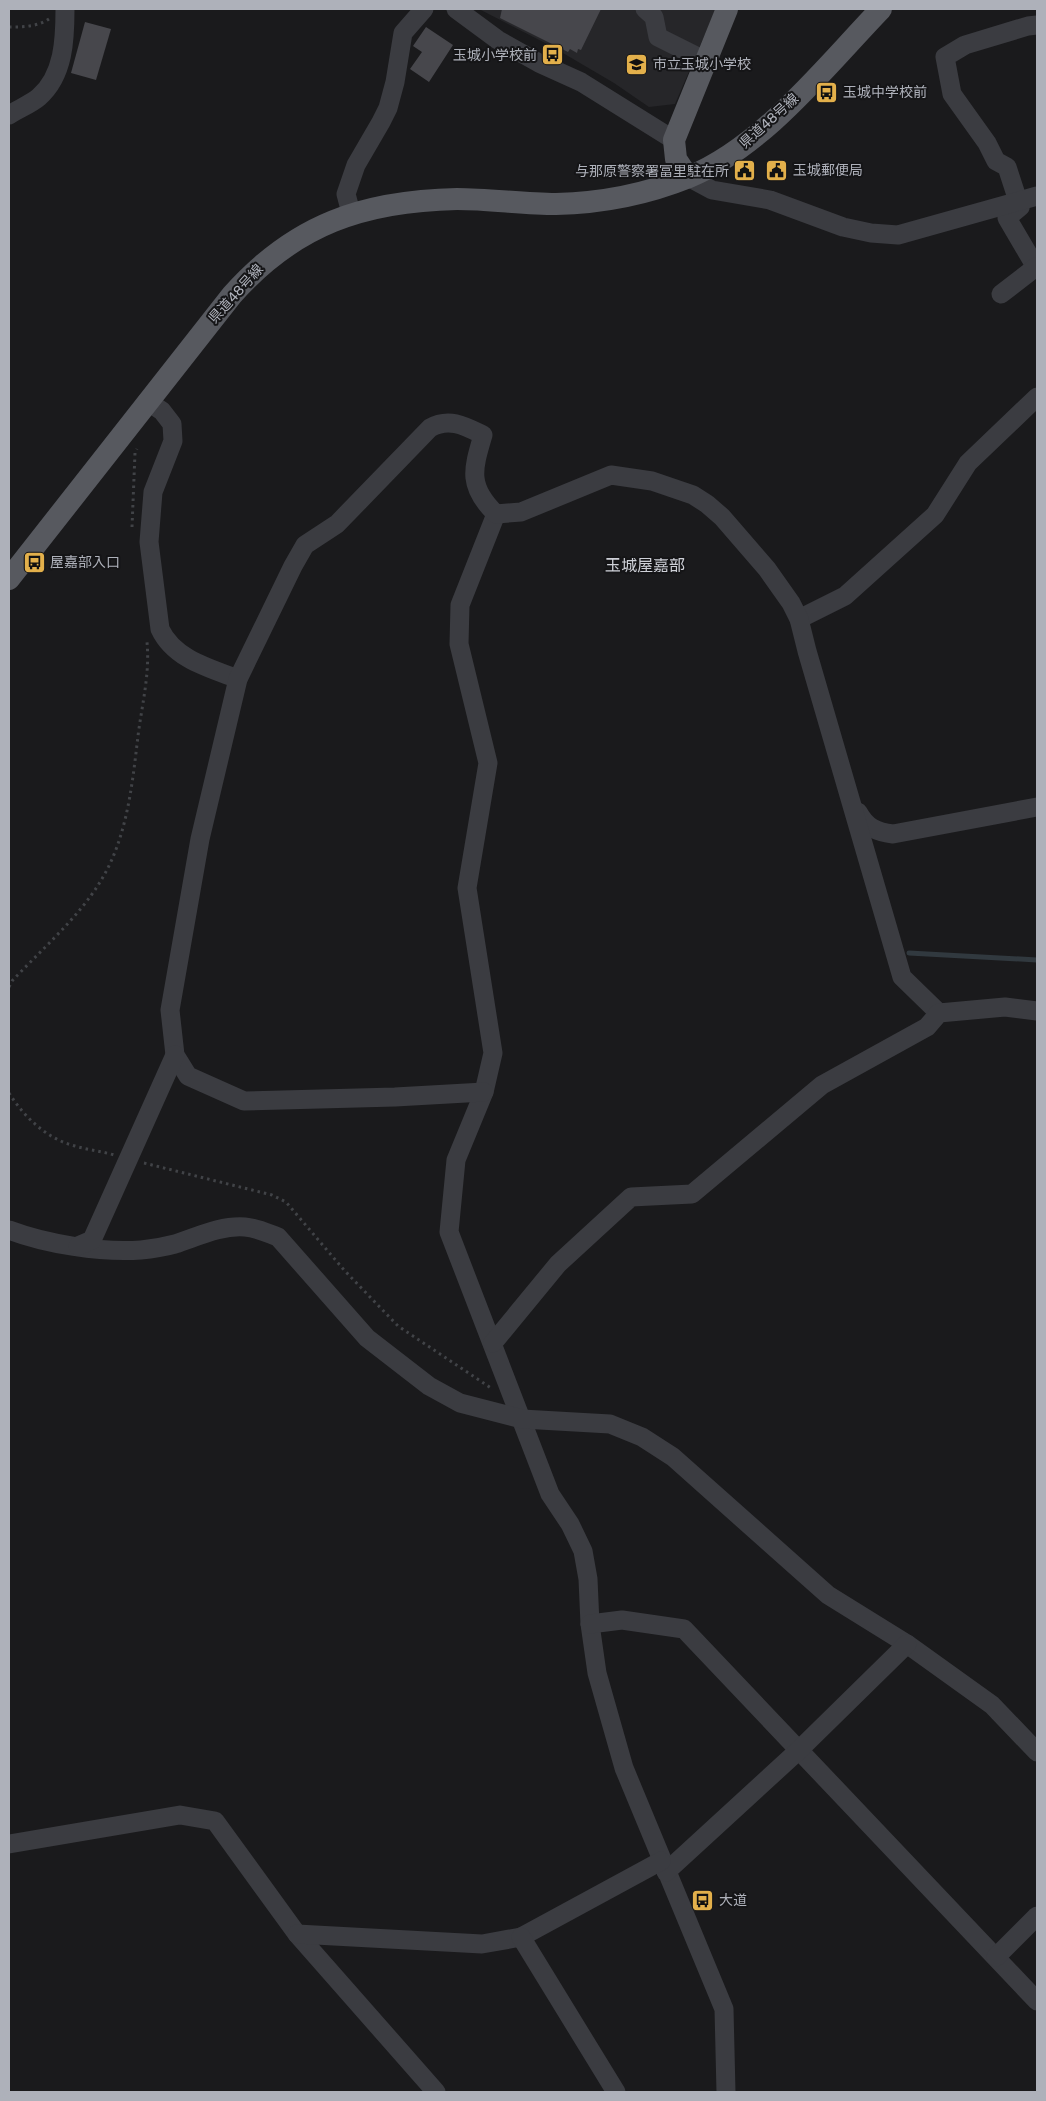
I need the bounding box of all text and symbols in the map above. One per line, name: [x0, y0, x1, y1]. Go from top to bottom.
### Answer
bus stop icon: 玉城小学校前: [541, 43, 565, 67]
place label: 玉城小学校前: [453, 47, 537, 64]
school or university icon: 市立玉城小学校: [625, 52, 649, 76]
place label: 市立玉城小学校: [653, 56, 751, 73]
bus stop icon: 玉城中学校前: [815, 80, 839, 104]
place label: 玉城中学校前: [843, 84, 927, 101]
street label: 県道48号線: [736, 90, 802, 152]
public building icon: 玉城郵便局: [765, 158, 789, 182]
public building icon: 与那原警察署冨里駐在所: [733, 159, 757, 183]
place label: 玉城郵便局: [793, 162, 863, 179]
place label: 与那原警察署冨里駐在所: [575, 163, 729, 180]
street label: 県道48号線: [205, 261, 267, 327]
bus stop icon: 屋嘉部入口: [22, 550, 46, 574]
place label: 屋嘉部入口: [50, 554, 120, 571]
district label: 玉城屋嘉部: [605, 556, 685, 575]
bus stop icon: 大道: [691, 1888, 715, 1912]
place label: 大道: [719, 1892, 747, 1909]

